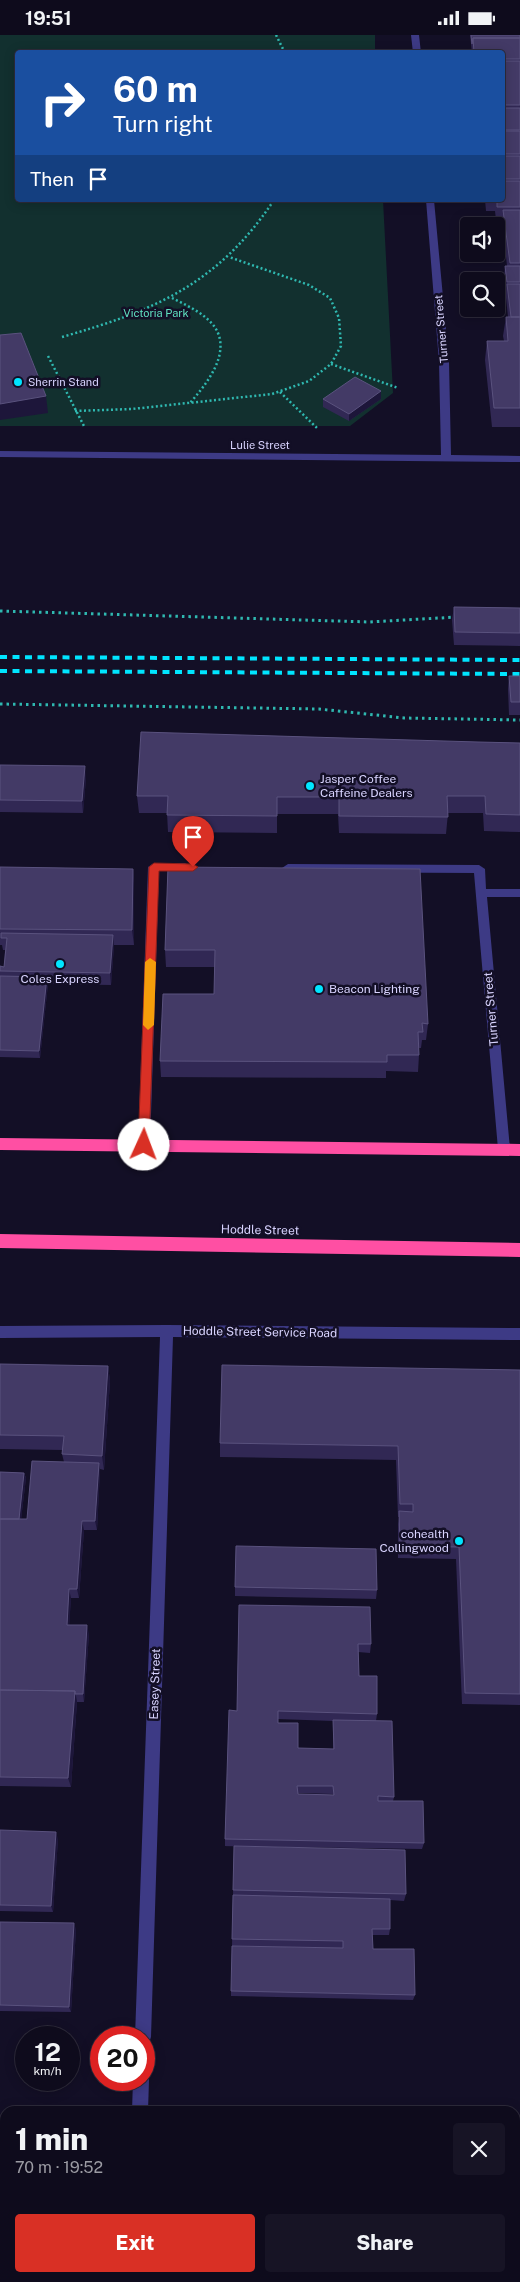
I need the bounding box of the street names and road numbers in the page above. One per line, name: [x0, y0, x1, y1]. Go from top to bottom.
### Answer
street label: Turner Street: [432, 294, 450, 364]
street label: Lulie Street: [230, 439, 290, 451]
street label: Turner Street: [481, 971, 501, 1047]
street label: Hoddle Street: [221, 1222, 300, 1238]
street label: Hoddle Street Service Road: [183, 1324, 337, 1340]
street label: Easey Street: [147, 1648, 163, 1720]

